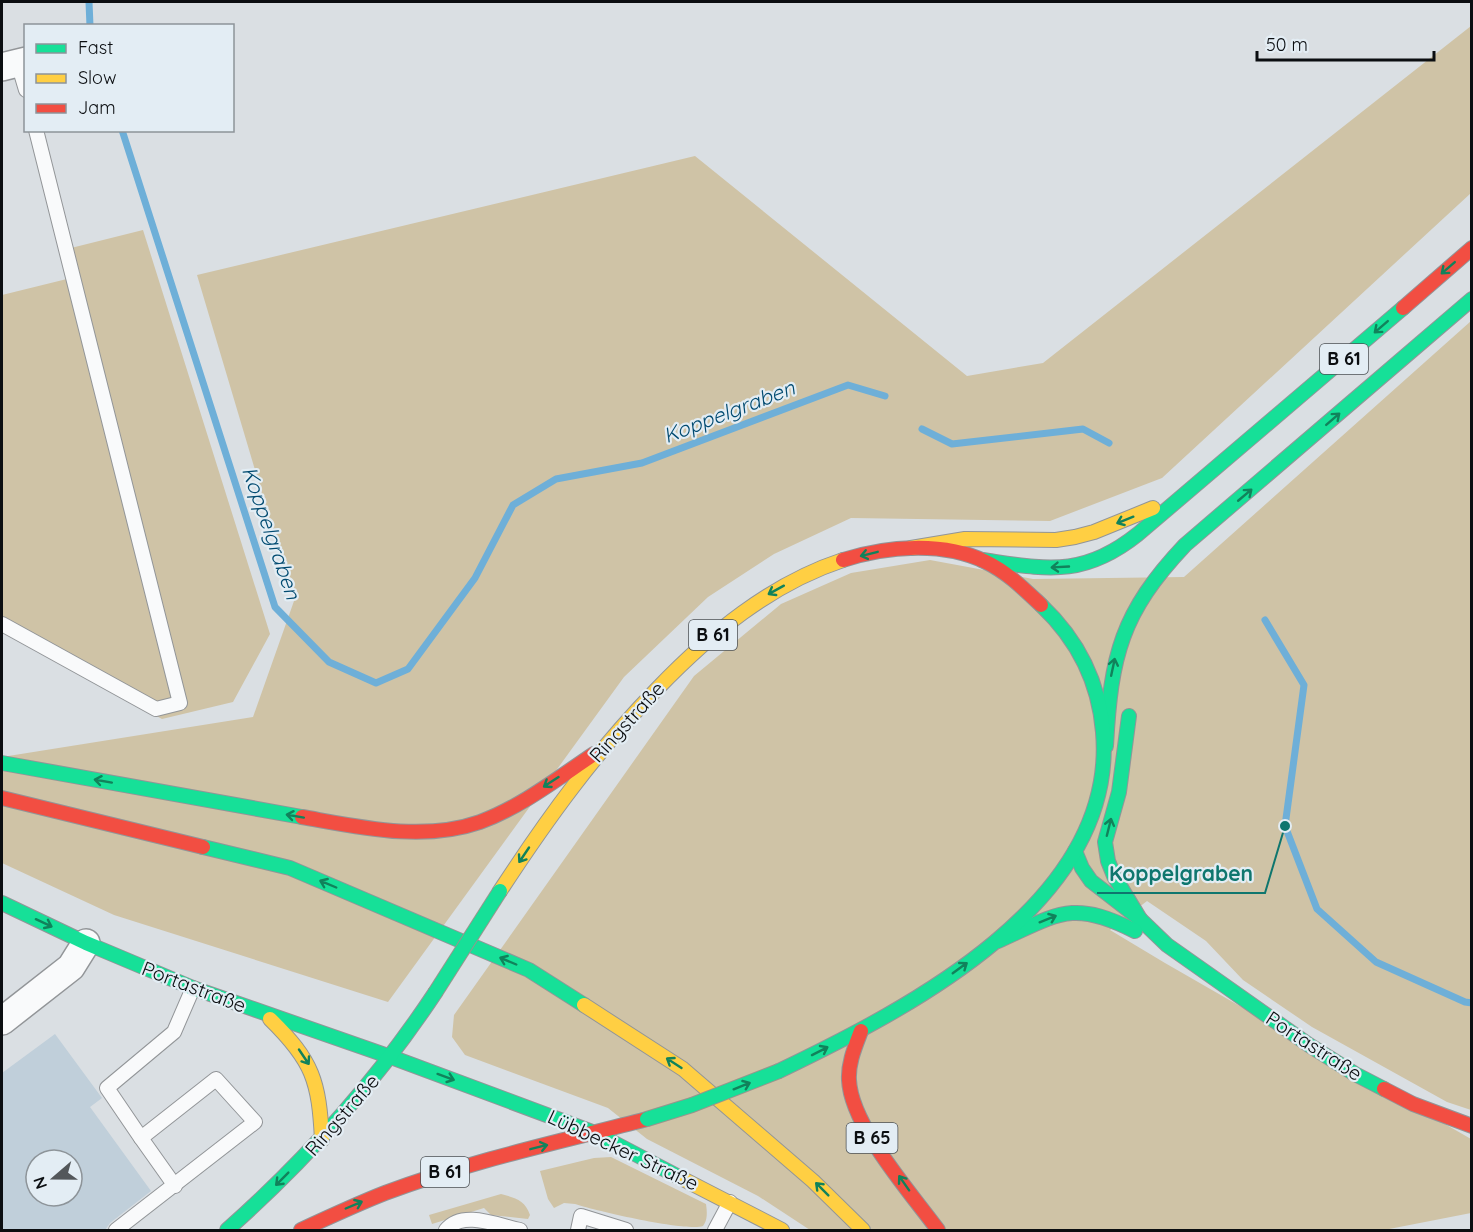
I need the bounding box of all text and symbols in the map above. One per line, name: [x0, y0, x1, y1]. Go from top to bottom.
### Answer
legend: [24, 24, 234, 132]
scale bar: [1257, 24, 1434, 62]
text: 50 m: [1266, 33, 1308, 56]
text: Fast: [78, 36, 113, 59]
text: Slow: [78, 66, 116, 89]
text: Jam: [78, 96, 116, 119]
one-way arrow: [1440, 262, 1456, 275]
one-way arrow: [1374, 320, 1389, 334]
road number: B 61: [1320, 344, 1368, 374]
water label: Koppelgraben: [659, 374, 799, 448]
one-way arrow: [1325, 413, 1341, 426]
water label: Koppelgraben: [237, 463, 307, 603]
one-way arrow: [1237, 488, 1253, 501]
one-way arrow: [1117, 515, 1135, 526]
one-way arrow: [860, 548, 879, 560]
one-way arrow: [1051, 562, 1071, 573]
one-way arrow: [768, 584, 785, 596]
road number: B 61: [689, 620, 737, 650]
one-way arrow: [1108, 658, 1119, 677]
street label: Ringstraße: [584, 676, 670, 767]
one-way arrow: [94, 775, 114, 786]
one-way arrow: [543, 775, 560, 788]
one-way arrow: [286, 810, 305, 821]
one-way arrow: [1103, 818, 1115, 837]
one-way arrow: [517, 846, 530, 863]
callout: Koppelgraben: [1097, 854, 1265, 893]
text: Koppelgraben: [1109, 860, 1253, 886]
one-way arrow: [320, 878, 338, 889]
one-way arrow: [1038, 913, 1056, 924]
one-way arrow: [34, 918, 52, 930]
street label: Portastraße: [139, 955, 250, 1018]
one-way arrow: [499, 955, 517, 966]
one-way arrow: [952, 962, 968, 974]
street label: Portastraße: [1262, 1005, 1367, 1086]
one-way arrow: [811, 1045, 829, 1057]
one-way arrow: [298, 1048, 311, 1065]
one-way arrow: [666, 1057, 682, 1069]
street label: Ringstraße: [299, 1068, 384, 1161]
one-way arrow: [436, 1073, 455, 1084]
one-way arrow: [732, 1080, 751, 1091]
street label: Lübbecker Straße: [544, 1104, 703, 1195]
road number: B 65: [846, 1123, 898, 1153]
one-way arrow: [530, 1140, 549, 1152]
north arrow: [24, 1148, 84, 1208]
road number: B 61: [421, 1157, 469, 1187]
one-way arrow: [275, 1172, 290, 1187]
text: N: [28, 1174, 51, 1192]
one-way arrow: [898, 1175, 910, 1191]
one-way arrow: [814, 1182, 829, 1197]
one-way arrow: [344, 1199, 362, 1210]

